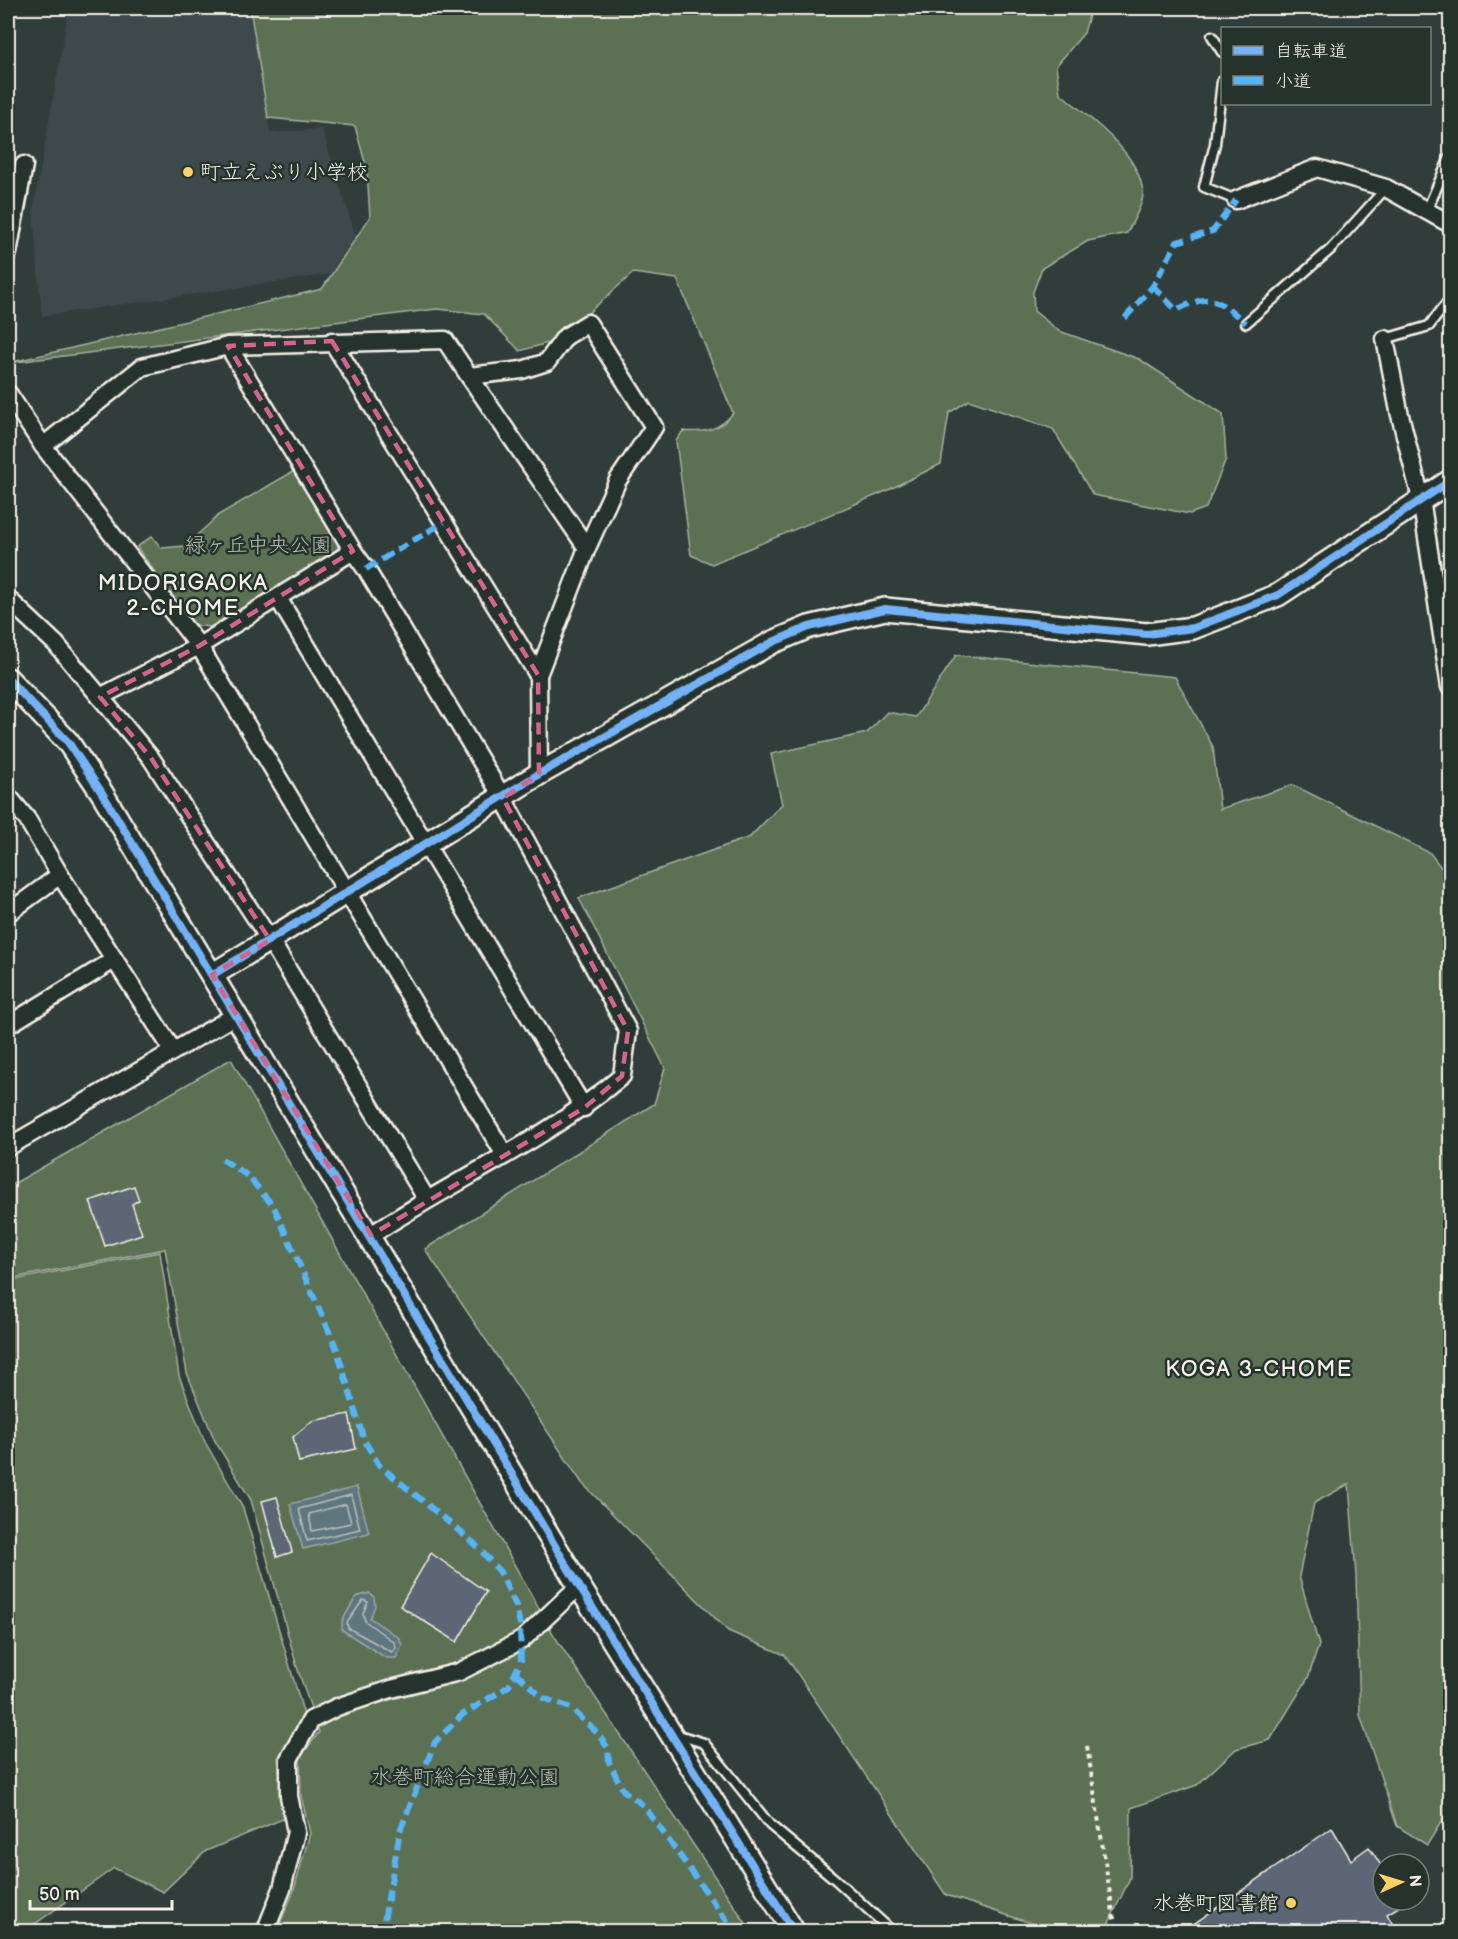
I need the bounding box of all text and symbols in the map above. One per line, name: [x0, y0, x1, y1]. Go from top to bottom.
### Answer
legend: [1221, 27, 1431, 105]
text: 自転車道: [1275, 41, 1347, 62]
text: 小道: [1275, 71, 1311, 92]
place label: 町立えぶり小学校: [200, 160, 368, 185]
marker: 町立えぶり小学校: [181, 165, 195, 179]
park label: 緑ヶ丘中央公園: [185, 533, 332, 558]
district label: MIDORIGAOKA 2-CHOME: [98, 570, 268, 622]
district label: KOGA 3-CHOME: [1165, 1356, 1353, 1383]
park label: 水巻町総合運動公園: [371, 1765, 560, 1790]
north arrow: [1371, 1852, 1431, 1912]
scale bar: [30, 1873, 172, 1911]
text: N: [1405, 1874, 1424, 1888]
text: 50 m: [39, 1884, 80, 1905]
place label: 水巻町図書館: [1153, 1891, 1279, 1916]
marker: 水巻町図書館: [1284, 1896, 1298, 1910]

